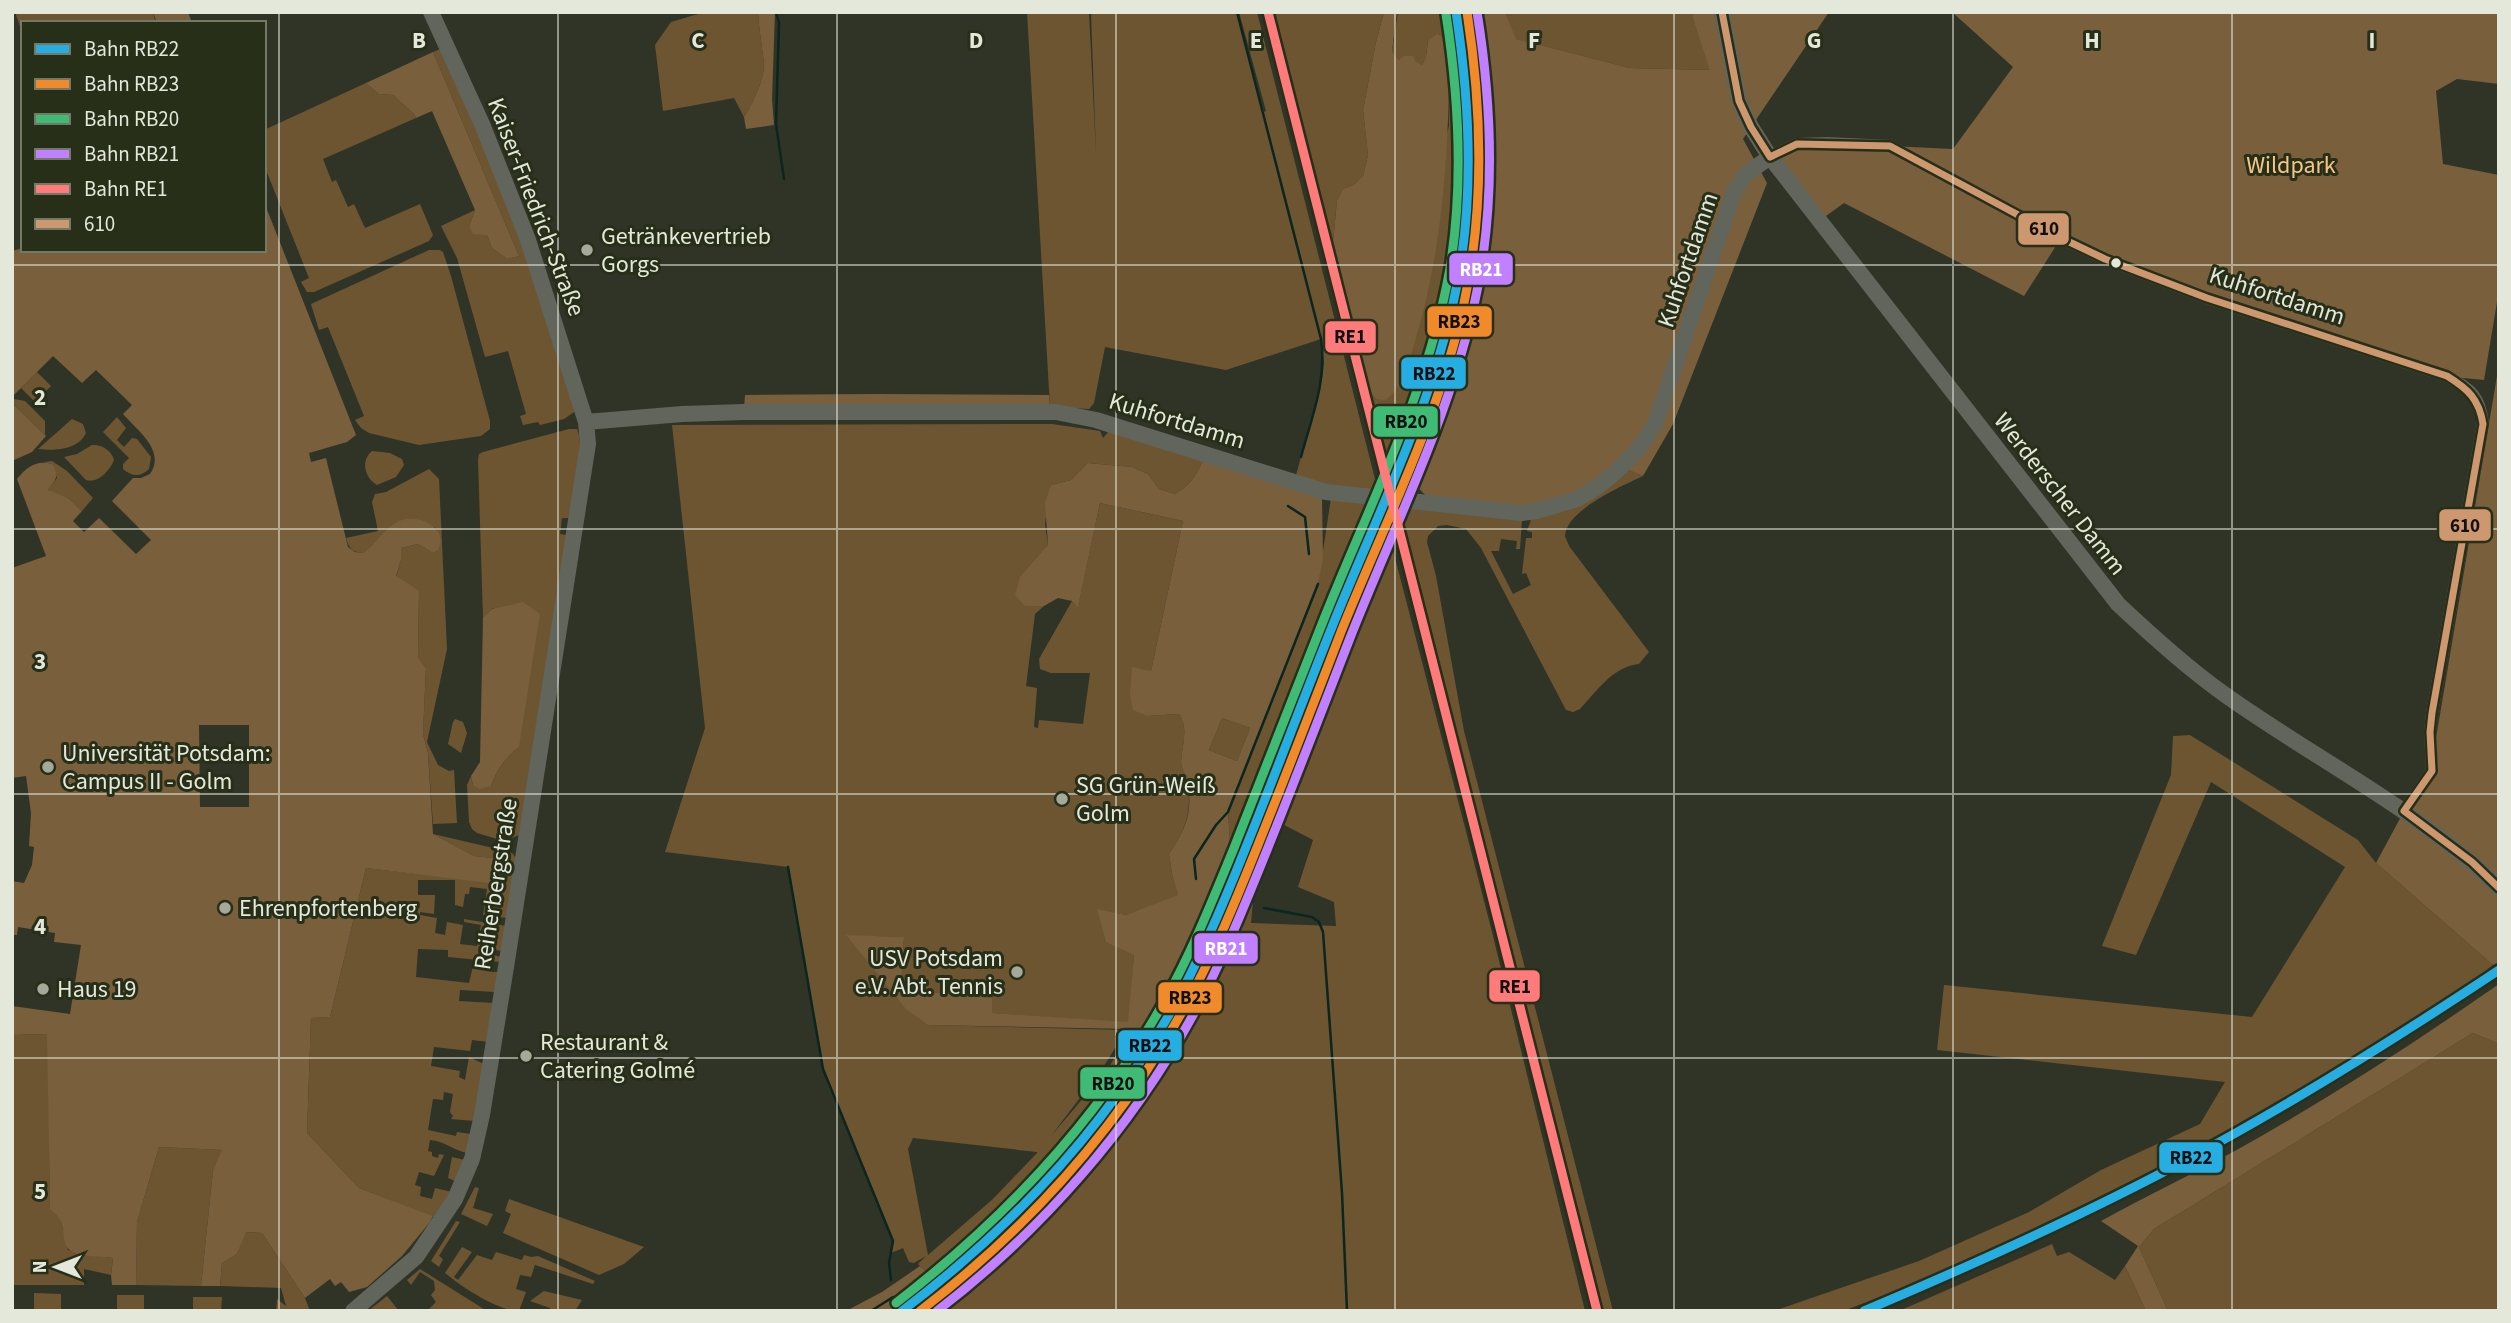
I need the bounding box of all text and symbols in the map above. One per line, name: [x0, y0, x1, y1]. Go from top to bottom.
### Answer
legend: [21, 21, 266, 252]
text: B: [412, 24, 426, 57]
text: C: [691, 24, 705, 57]
text: D: [969, 24, 983, 57]
text: E: [1250, 24, 1262, 57]
text: F: [1528, 24, 1540, 57]
text: G: [1807, 24, 1821, 57]
text: H: [2084, 24, 2100, 57]
text: I: [2369, 24, 2375, 57]
text: Bahn RB22: [84, 34, 179, 64]
text: Bahn RB23: [84, 69, 179, 99]
street label: Kaiser-Friedrich-Straße: [478, 93, 594, 321]
text: Bahn RB20: [84, 104, 179, 134]
text: Bahn RB21: [84, 139, 179, 169]
park label: Wildpark: [2246, 148, 2336, 183]
text: Bahn RE1: [84, 174, 168, 204]
street label: Kuhfortdamm: [1649, 188, 1727, 332]
text: 610: [84, 209, 115, 239]
line badge: 610: [2017, 212, 2070, 246]
text: 610: [2029, 216, 2059, 243]
place label: Getränkevertrieb Gorgs: [601, 219, 771, 282]
marker: Getränkevertrieb Gorgs: [579, 242, 595, 258]
line badge: RB21: [1448, 252, 1514, 286]
unlabelled marker: [2109, 256, 2123, 270]
text: RB21: [1459, 257, 1503, 284]
street label: Kuhfortdamm: [2205, 258, 2349, 334]
line badge: RB23: [1426, 305, 1493, 338]
text: RB23: [1437, 309, 1481, 336]
line badge: RE1: [1324, 320, 1377, 354]
text: RE1: [1334, 324, 1366, 351]
line badge: RB22: [1400, 356, 1467, 390]
text: RB22: [1412, 361, 1456, 388]
text: 2: [34, 381, 46, 414]
street label: Kuhfortdamm: [1105, 384, 1249, 458]
line badge: RB20: [1372, 405, 1439, 438]
street label: Werderscher Damm: [1985, 405, 2135, 583]
text: RB20: [1384, 409, 1428, 436]
line badge: 610: [2438, 508, 2492, 542]
text: 610: [2450, 513, 2480, 540]
text: 3: [34, 645, 46, 678]
place label: Universität Potsdam: Campus II - Golm: [62, 736, 271, 799]
marker: Universität Potsdam: Campus II - Golm: [40, 759, 56, 775]
place label: SG Grün-Weiß Golm: [1076, 768, 1216, 831]
marker: SG Grün-Weiß Golm: [1054, 791, 1070, 807]
street label: Reiherbergstraße: [465, 796, 527, 972]
place label: Ehrenpfortenberg: [239, 891, 417, 926]
marker: Ehrenpfortenberg: [217, 900, 233, 916]
text: 4: [34, 910, 46, 943]
line badge: RB21: [1193, 932, 1259, 965]
text: RB21: [1204, 936, 1248, 963]
place label: USV Potsdam e.V. Abt. Tennis: [855, 941, 1003, 1004]
marker: USV Potsdam e.V. Abt. Tennis: [1009, 964, 1025, 980]
line badge: RE1: [1488, 969, 1541, 1003]
place label: Haus 19: [57, 972, 137, 1007]
text: RE1: [1499, 974, 1531, 1001]
marker: Haus 19: [35, 981, 51, 997]
line badge: RB23: [1157, 981, 1223, 1014]
text: RB23: [1168, 985, 1212, 1012]
place label: Restaurant & Catering Golmé: [540, 1025, 695, 1088]
line badge: RB22: [1117, 1029, 1183, 1062]
text: RB22: [1128, 1033, 1172, 1060]
marker: Restaurant & Catering Golmé: [518, 1048, 534, 1064]
line badge: RB20: [1079, 1066, 1146, 1100]
text: RB20: [1091, 1071, 1135, 1098]
line badge: RB22: [2158, 1141, 2224, 1174]
text: RB22: [2169, 1145, 2213, 1172]
text: 5: [34, 1175, 46, 1208]
north arrow: [21, 1232, 91, 1302]
text: N: [27, 1261, 54, 1273]

